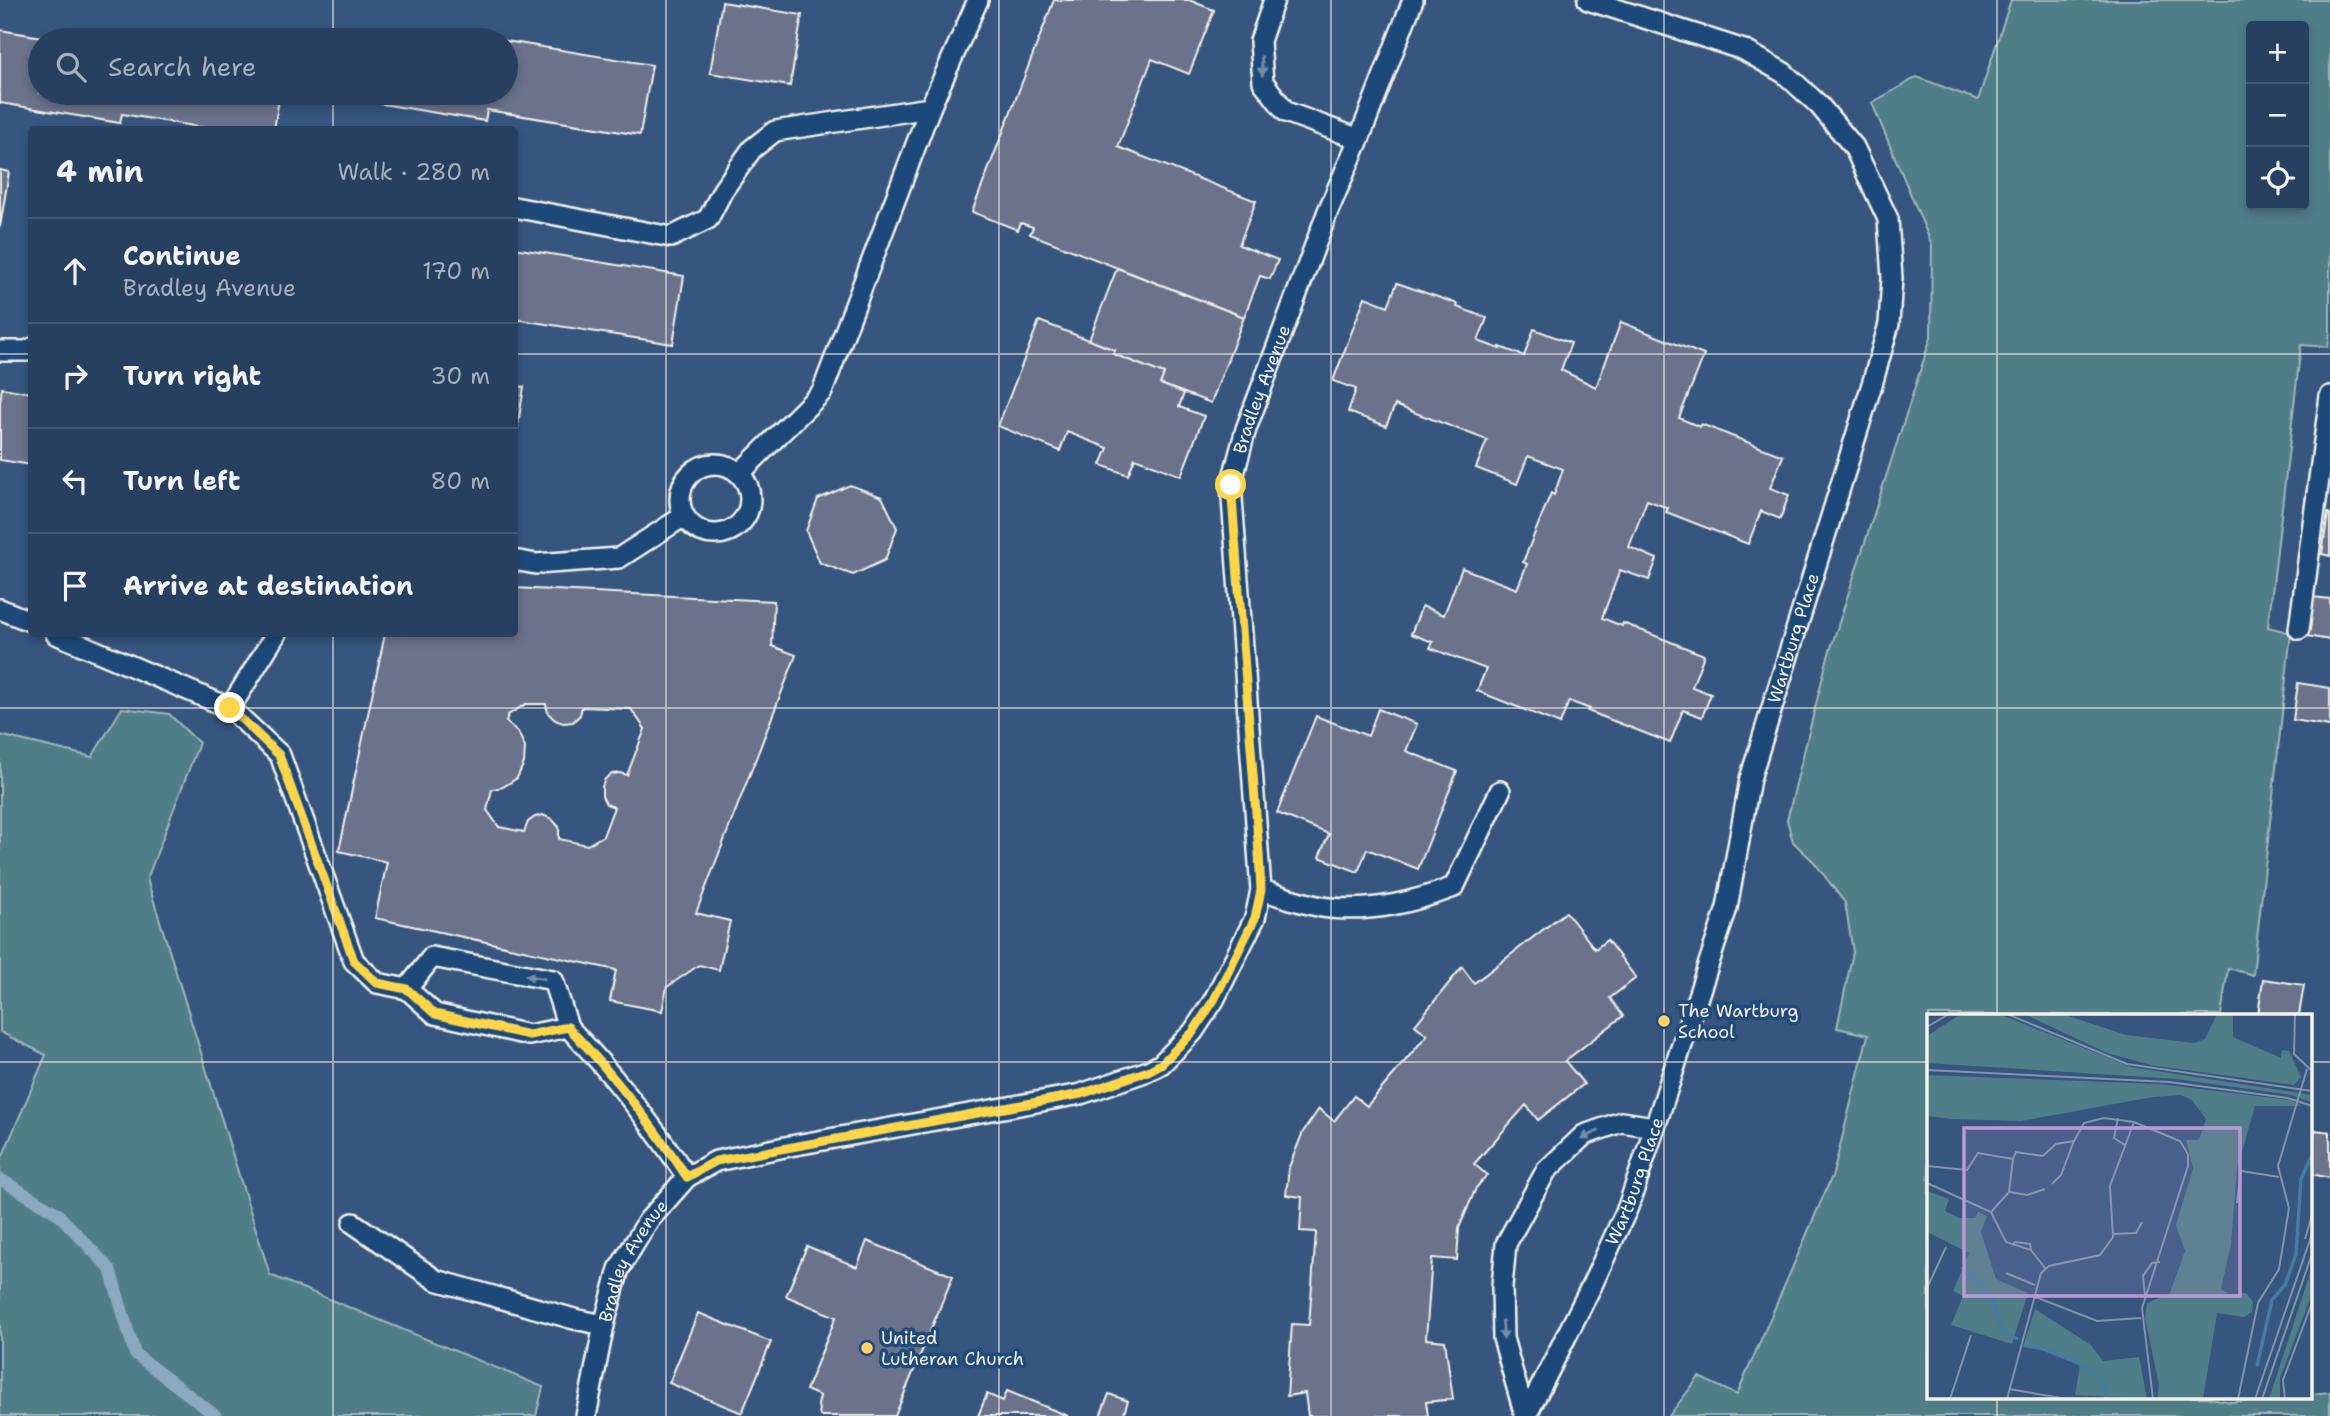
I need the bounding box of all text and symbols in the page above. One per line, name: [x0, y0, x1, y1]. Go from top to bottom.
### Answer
map controls: [2246, 21, 2309, 210]
button: +: [2246, 21, 2309, 84]
search box: [28, 28, 518, 105]
icon: search: [52, 48, 90, 86]
text: Search here: [108, 49, 257, 84]
one-way arrow: [1256, 55, 1267, 77]
button: −: [2246, 84, 2309, 147]
button: locate: [2246, 147, 2309, 210]
text: 4 min: [56, 151, 143, 192]
text: Walk · 280 m: [337, 157, 490, 187]
text: Continue: [123, 238, 241, 273]
icon: ahead: [56, 252, 94, 290]
text: 170 m: [422, 256, 490, 286]
text: Bradley Avenue: [123, 273, 296, 303]
street label: Bradley Avenue: [1228, 321, 1296, 456]
icon: right: [56, 357, 94, 395]
text: Turn right: [123, 358, 261, 393]
text: 30 m: [431, 361, 490, 391]
icon: left: [56, 462, 94, 500]
text: Turn left: [123, 463, 240, 498]
text: 80 m: [431, 466, 490, 496]
route start: [1215, 469, 1246, 500]
icon: arrive: [56, 567, 94, 605]
text: Arrive at destination: [123, 568, 413, 603]
street label: Wartburg Place: [1762, 570, 1825, 706]
route end: [214, 692, 245, 723]
one-way arrow: [524, 971, 546, 982]
place label: The Wartburg School: [1678, 999, 1799, 1044]
marker: The Wartburg School: [1656, 1013, 1672, 1029]
inset map: [1927, 1014, 2312, 1398]
street label: Wartburg Place: [1600, 1114, 1669, 1249]
one-way arrow: [1580, 1129, 1600, 1140]
street label: Bradley Avenue: [593, 1194, 674, 1325]
one-way arrow: [1498, 1319, 1509, 1341]
place label: United Lutheran Church: [881, 1326, 1024, 1371]
marker: United Lutheran Church: [859, 1340, 875, 1356]

